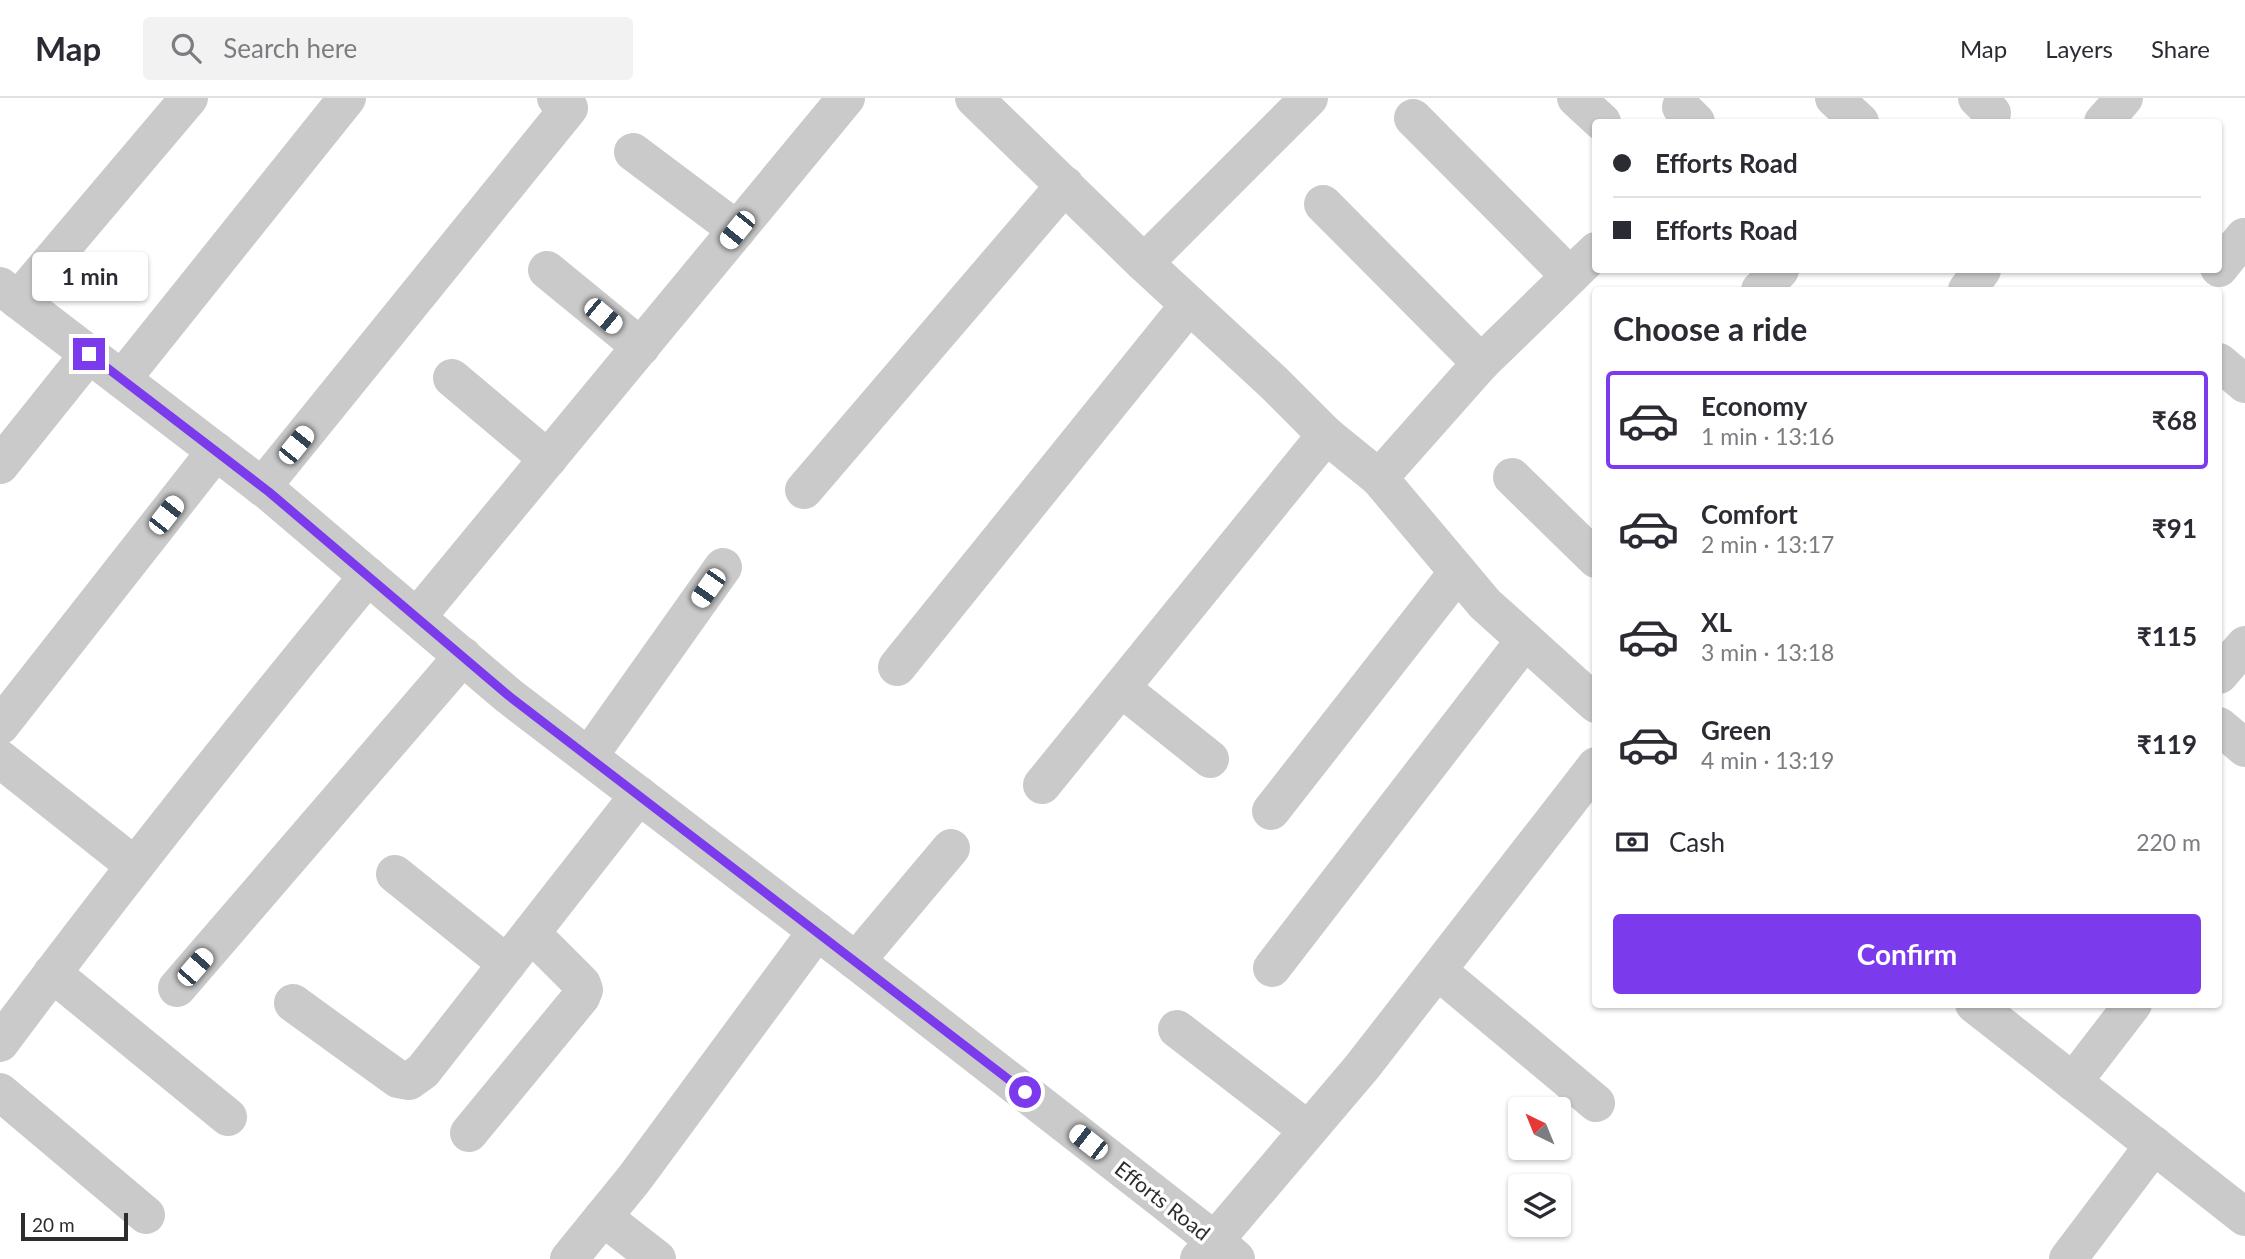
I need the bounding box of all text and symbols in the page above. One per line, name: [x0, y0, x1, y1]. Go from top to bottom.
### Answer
search box: [143, 17, 633, 80]
text: Map: [35, 28, 101, 68]
icon: search: [167, 29, 205, 67]
text: Search here: [223, 32, 357, 64]
text: Map: [1960, 34, 2007, 63]
text: Layers: [2045, 34, 2113, 63]
text: Share: [2151, 34, 2210, 63]
text: Efforts Road: [1655, 147, 1798, 179]
car: [716, 207, 759, 253]
text: Efforts Road: [1655, 214, 1798, 246]
callout: 1 min: [31, 252, 147, 302]
text: 1 min: [61, 262, 119, 290]
car: [581, 294, 626, 338]
text: Choose a ride: [1613, 309, 1807, 348]
route end: [73, 338, 105, 370]
icon: car: [1617, 389, 1680, 452]
text: Economy: [1701, 390, 1807, 422]
text: ₹68: [2152, 404, 2197, 436]
car: [275, 422, 318, 468]
text: 1 min · 13:16: [1701, 422, 1834, 450]
car: [145, 492, 188, 538]
icon: car: [1617, 497, 1680, 560]
text: Comfort: [1701, 498, 1798, 530]
text: ₹91: [2152, 512, 2197, 544]
text: 2 min · 13:17: [1701, 530, 1834, 558]
car: [688, 565, 729, 611]
icon: car: [1617, 605, 1680, 668]
text: XL: [1701, 606, 1732, 638]
text: ₹115: [2137, 620, 2197, 652]
text: 3 min · 13:18: [1701, 638, 1834, 666]
icon: car: [1617, 713, 1680, 776]
text: Green: [1701, 714, 1771, 746]
text: ₹119: [2137, 728, 2197, 760]
text: 4 min · 13:19: [1701, 746, 1834, 774]
icon: cash: [1613, 823, 1651, 861]
text: Cash: [1669, 826, 1725, 858]
text: 220 m: [2136, 828, 2201, 856]
button: Confirm: [1613, 914, 2201, 994]
car: [174, 944, 217, 990]
route start: [1009, 1076, 1041, 1108]
north arrow: [1508, 1097, 1572, 1160]
map controls: [1508, 1097, 1571, 1237]
car: [1065, 1121, 1112, 1163]
street label: Efforts Road: [1111, 1155, 1215, 1245]
button: layers: [1508, 1174, 1571, 1237]
scale bar: [21, 1210, 128, 1242]
text: 20 m: [32, 1213, 75, 1236]

